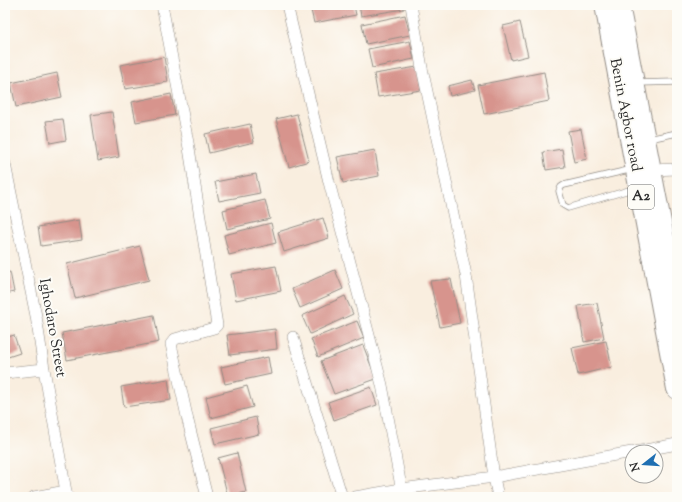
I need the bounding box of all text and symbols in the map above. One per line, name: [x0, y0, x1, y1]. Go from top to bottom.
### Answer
street label: Benin Agbor road: [604, 57, 646, 174]
road number: A2: [628, 185, 654, 209]
street label: Ighodaro Street: [33, 277, 71, 379]
north arrow: [624, 444, 664, 484]
text: N: [626, 460, 645, 474]

